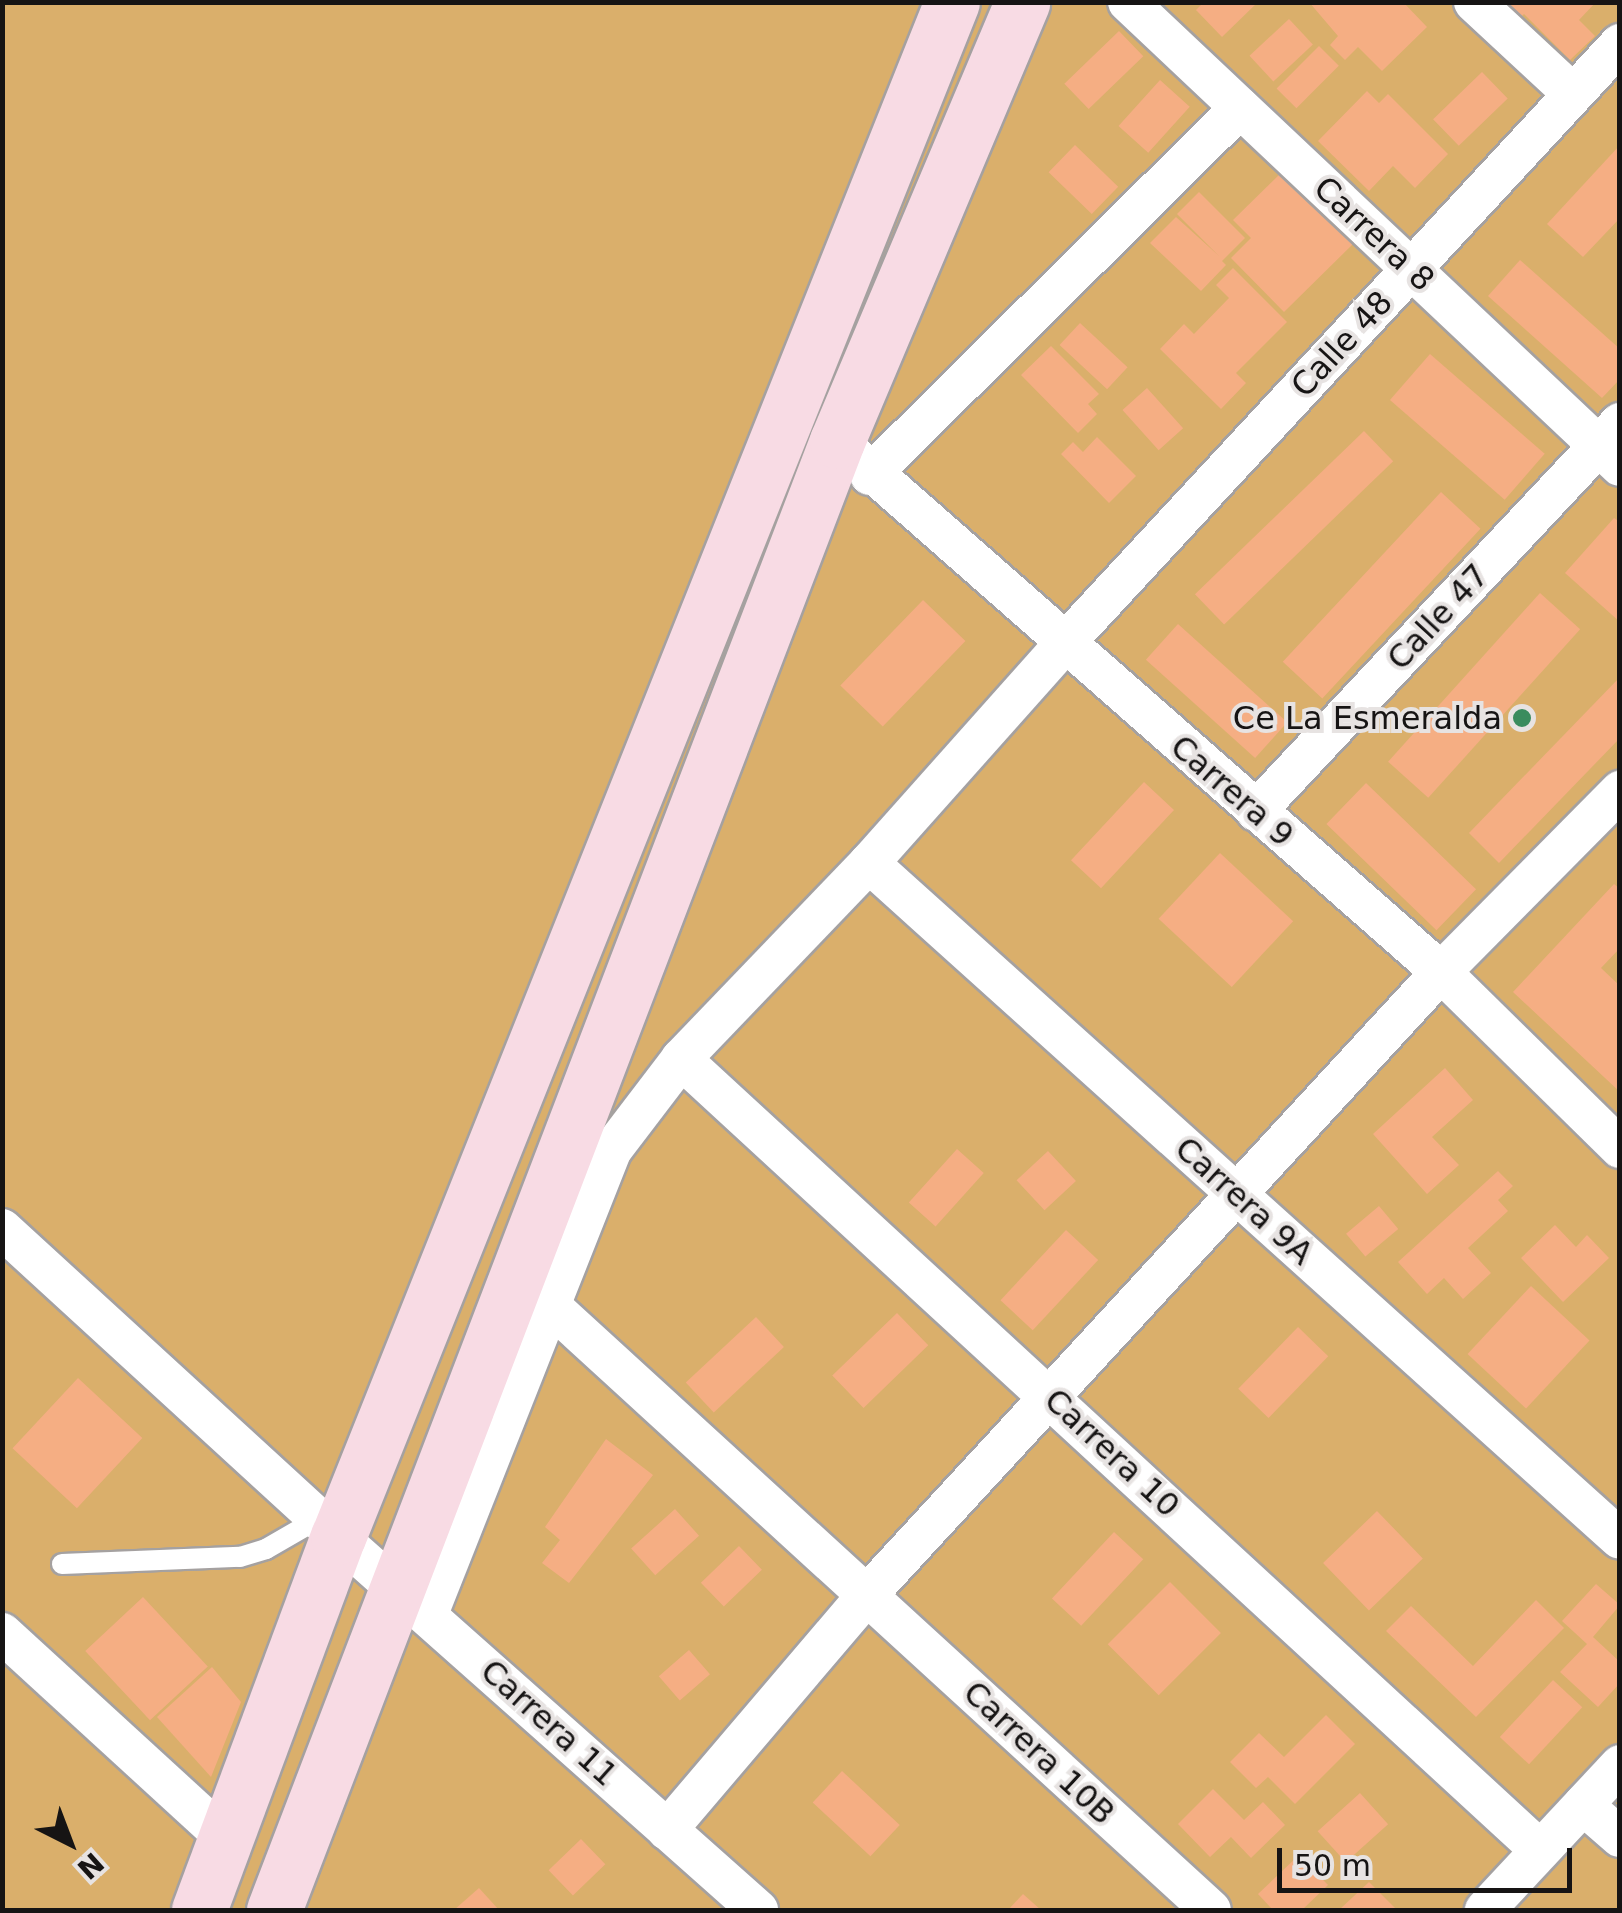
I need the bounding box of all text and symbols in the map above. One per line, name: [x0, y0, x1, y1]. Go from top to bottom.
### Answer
street label: Carrera 8: [1306, 169, 1442, 299]
street label: Calle 48: [1284, 283, 1400, 405]
street label: Calle 47: [1380, 556, 1496, 678]
place label: Ce La Esmeralda: [1233, 699, 1502, 737]
marker: Ce La Esmeralda: [1511, 707, 1533, 729]
street label: Carrera 9: [1163, 727, 1301, 855]
street label: Carrera 9A: [1167, 1129, 1321, 1273]
street label: Carrera 10: [1037, 1381, 1187, 1525]
street label: Carrera 11: [473, 1652, 625, 1794]
street label: Carrera 10B: [956, 1673, 1122, 1833]
north arrow: [20, 1793, 120, 1893]
scale bar: [1282, 1828, 1577, 1890]
text: N: [71, 1846, 110, 1886]
text: 50 m: [1294, 1848, 1371, 1883]

